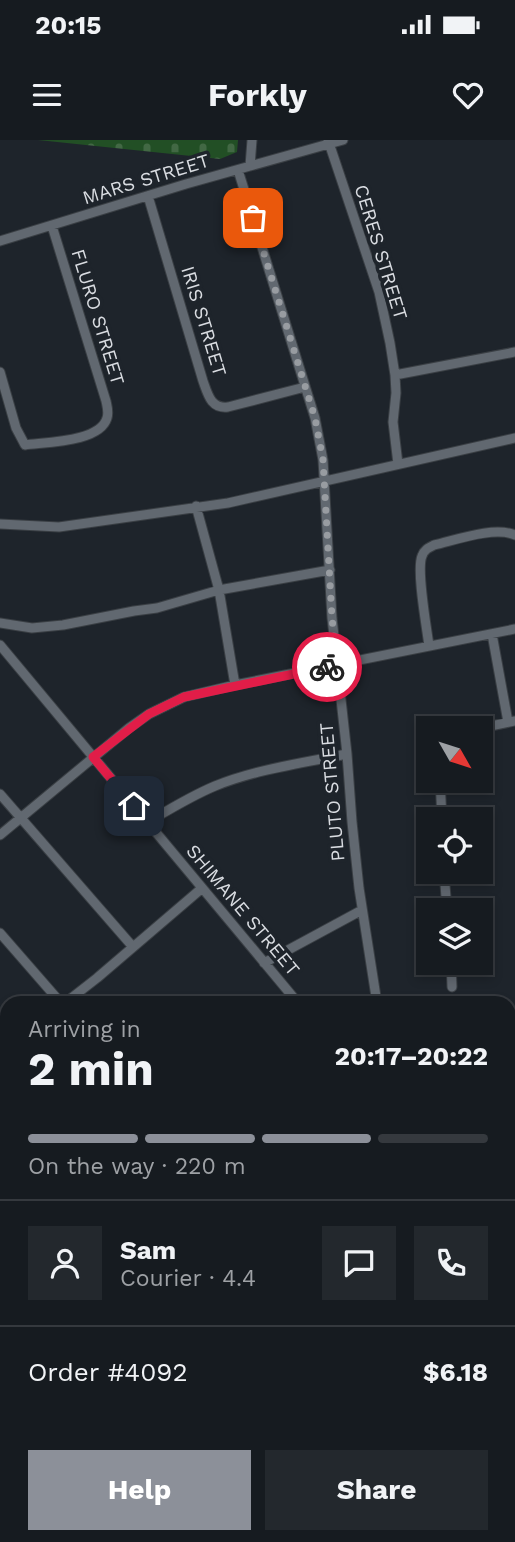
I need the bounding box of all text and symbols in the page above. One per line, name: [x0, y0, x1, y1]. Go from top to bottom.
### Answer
text: 20:15: [35, 10, 101, 40]
icon: menu: [28, 76, 66, 114]
text: Forkly: [208, 76, 307, 114]
icon: heart: [449, 76, 487, 114]
street label: MARS STREET: [80, 149, 212, 209]
street label: CERES STREET: [350, 182, 412, 322]
pin: [223, 188, 283, 248]
icon: bag: [234, 199, 272, 237]
street label: FLURO STREET: [66, 246, 130, 388]
street label: IRIS STREET: [176, 263, 232, 379]
courier: [292, 632, 362, 702]
icon: bike: [308, 648, 346, 686]
north arrow: [416, 716, 494, 793]
map controls: [416, 716, 493, 975]
street label: PLUTO STREET: [314, 722, 350, 862]
pin: [104, 776, 164, 836]
icon: home: [115, 787, 153, 825]
button: locate: [416, 807, 493, 884]
street label: SHIMANE STREET: [181, 840, 305, 980]
button: layers: [416, 898, 493, 975]
text: Arriving in: [28, 1016, 141, 1043]
text: 20:17–20:22: [335, 1041, 488, 1071]
text: 2 min: [28, 1042, 154, 1096]
text: On the way · 220 m: [28, 1153, 246, 1180]
button: person: [28, 1226, 102, 1300]
button: chat: [322, 1226, 396, 1300]
button: phone: [414, 1226, 488, 1300]
text: Sam: [120, 1235, 176, 1265]
text: Courier · 4.4: [120, 1265, 256, 1292]
text: Order #4092: [28, 1357, 188, 1387]
text: $6.18: [423, 1357, 488, 1387]
button: Help: [28, 1450, 251, 1530]
button: Share: [265, 1450, 488, 1530]

